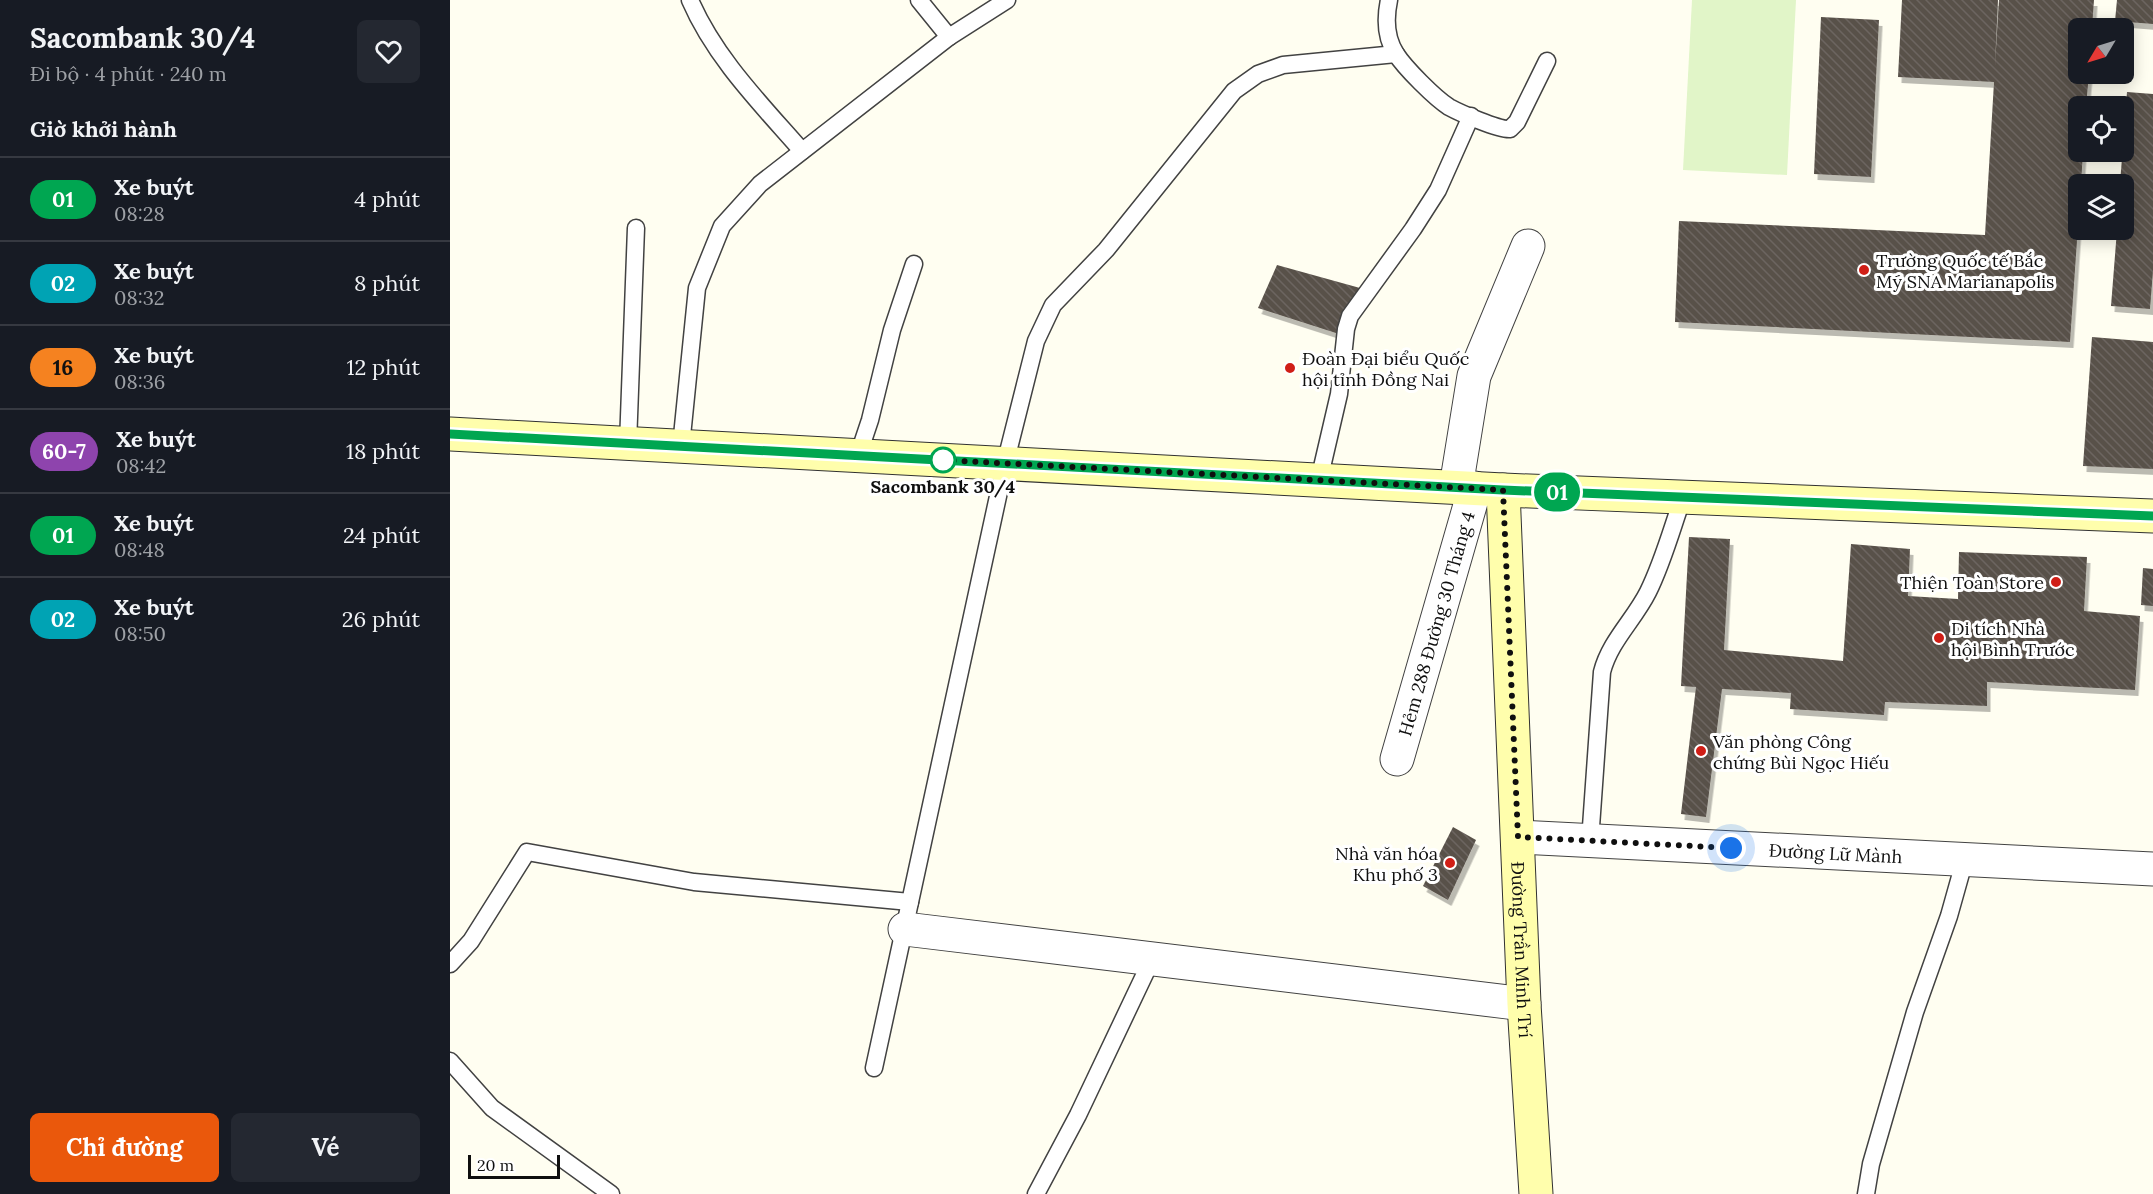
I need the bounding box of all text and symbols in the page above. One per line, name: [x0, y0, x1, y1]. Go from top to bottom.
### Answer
north arrow: [2068, 18, 2134, 84]
map controls: [2068, 18, 2134, 240]
text: Sacombank 30/4: [30, 20, 255, 56]
button: heart: [357, 20, 420, 83]
text: Đi bộ · 4 phút · 240 m: [30, 61, 227, 86]
button: locate: [2068, 96, 2134, 162]
text: Giờ khởi hành: [30, 115, 177, 143]
text: Xe buýt: [114, 173, 194, 201]
button: layers: [2068, 174, 2134, 240]
text: 4 phút: [354, 185, 420, 213]
text: 01: [52, 186, 74, 213]
text: 08:28: [114, 201, 165, 226]
place label: Trường Quốc tế Bắc Mỹ SNA Marianapolis: [1876, 249, 2054, 293]
text: Xe buýt: [114, 257, 194, 285]
marker: Trường Quốc tế Bắc Mỹ SNA Marianapolis: [1857, 263, 1871, 277]
text: 8 phút: [354, 269, 420, 297]
text: 02: [51, 270, 75, 297]
text: 08:32: [114, 285, 165, 310]
text: Xe buýt: [114, 341, 194, 369]
place label: Đoàn Đại biểu Quốc hội tỉnh Đồng Nai: [1302, 347, 1469, 391]
text: 12 phút: [346, 353, 420, 381]
text: 16: [53, 354, 73, 381]
marker: Đoàn Đại biểu Quốc hội tỉnh Đồng Nai: [1283, 361, 1297, 375]
text: 08:36: [114, 369, 165, 394]
text: Xe buýt: [116, 425, 196, 453]
text: 18 phút: [346, 437, 420, 465]
text: 60-7: [42, 438, 86, 465]
marker: Sacombank 30/4: [930, 447, 956, 473]
text: 08:42: [116, 453, 166, 478]
line badge: 01: [1530, 472, 1584, 512]
place label: Sacombank 30/4: [871, 475, 1016, 498]
text: 01: [1546, 479, 1568, 506]
street label: Hẻm 288 Đường 30 Tháng 4: [1393, 508, 1479, 738]
text: Xe buýt: [114, 509, 194, 537]
text: 24 phút: [343, 521, 420, 549]
text: 01: [52, 522, 74, 549]
text: 08:48: [114, 537, 165, 562]
place label: Thiện Toàn Store: [1900, 571, 2044, 594]
marker: Thiện Toàn Store: [2049, 575, 2063, 589]
text: Xe buýt: [114, 593, 194, 621]
text: 26 phút: [342, 605, 420, 633]
text: 02: [51, 606, 75, 633]
place label: Di tích Nhà hội Bình Trước: [1951, 617, 2075, 661]
text: 08:50: [114, 621, 166, 646]
marker: Di tích Nhà hội Bình Trước: [1932, 631, 1946, 645]
place label: Văn phòng Công chứng Bùi Ngọc Hiếu: [1712, 730, 1889, 774]
marker: Văn phòng Công chứng Bùi Ngọc Hiếu: [1694, 744, 1708, 758]
your location: [1716, 833, 1746, 863]
street label: Đường Lữ Mành: [1768, 838, 1903, 868]
place label: Nhà văn hóa Khu phố 3: [1335, 842, 1438, 886]
marker: Nhà văn hóa Khu phố 3: [1443, 856, 1457, 870]
street label: Đường Trần Minh Trí: [1507, 861, 1538, 1038]
button: Chỉ đường: [30, 1113, 219, 1182]
button: Vé: [231, 1113, 420, 1182]
scale bar: [468, 1152, 560, 1180]
text: 20 m: [477, 1155, 514, 1175]

